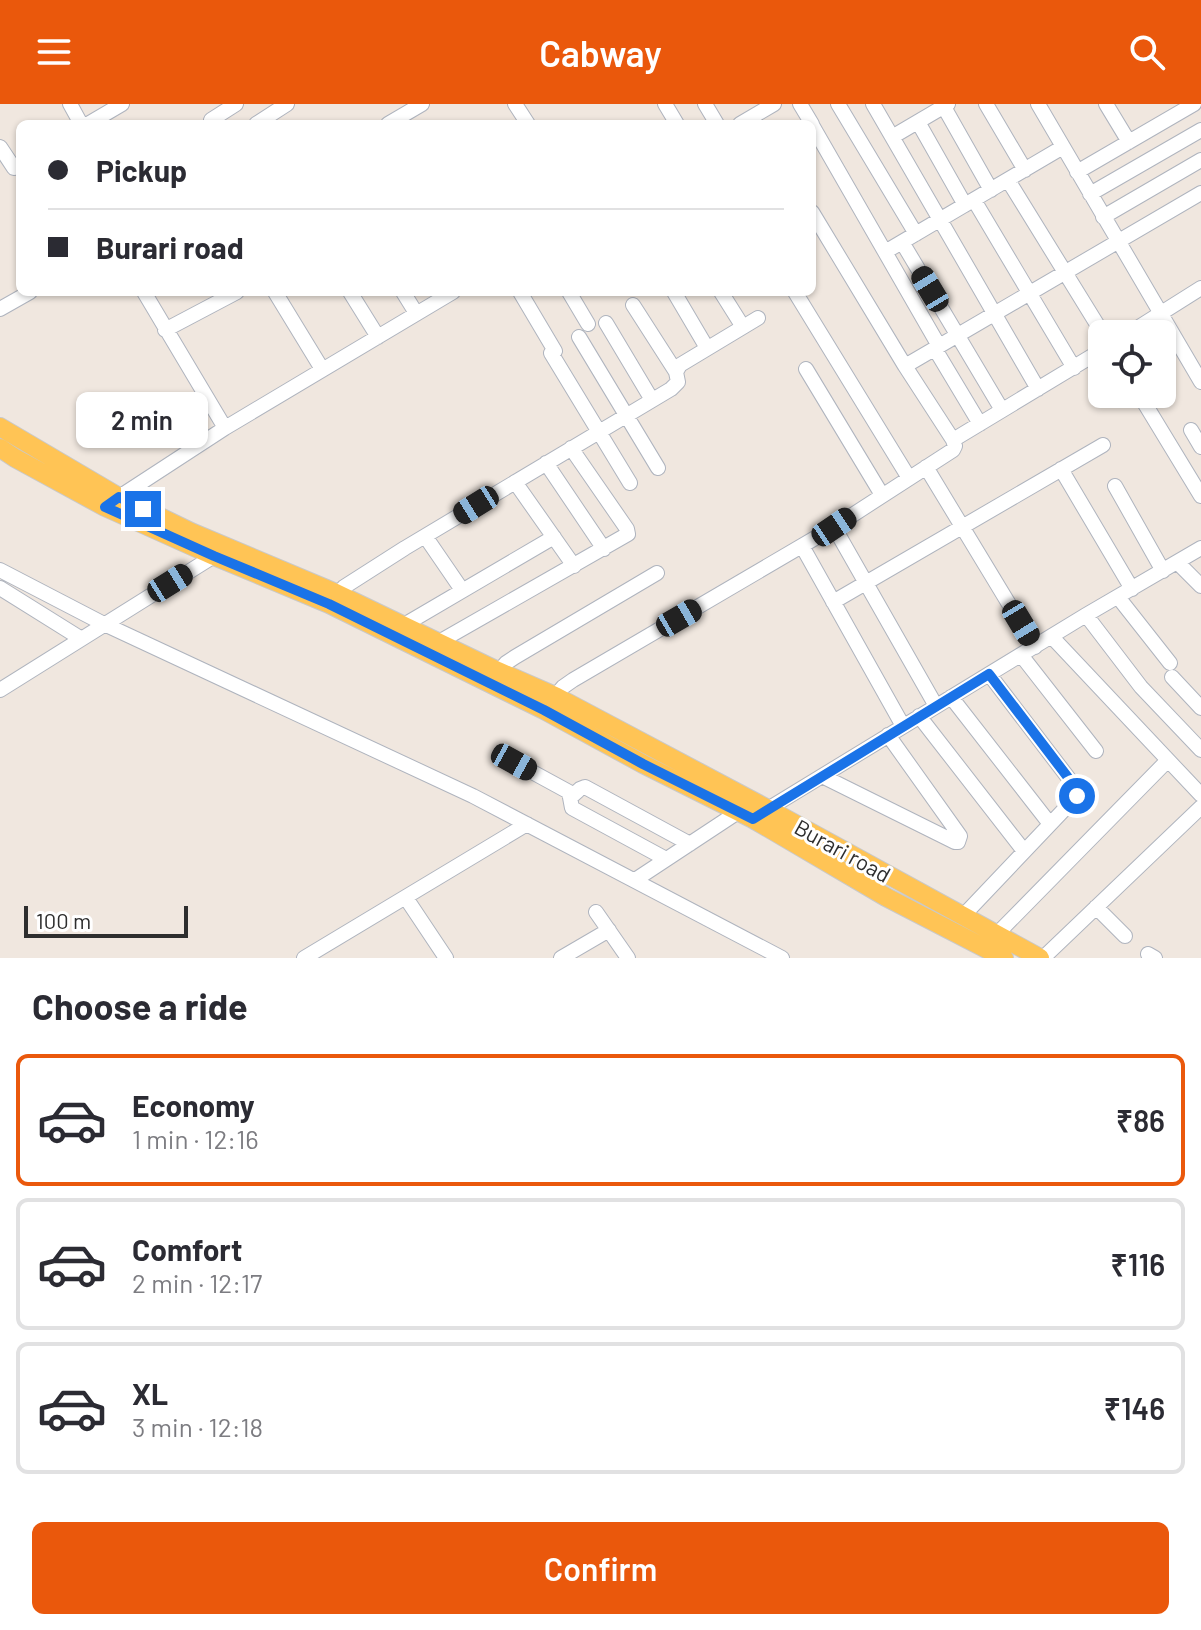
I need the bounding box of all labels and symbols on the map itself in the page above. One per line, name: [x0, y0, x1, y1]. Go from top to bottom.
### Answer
car: [907, 262, 953, 316]
callout: 2 min: [77, 393, 209, 449]
car: [449, 482, 503, 528]
route end: [125, 491, 161, 527]
car: [807, 504, 861, 550]
car: [143, 560, 197, 606]
car: [652, 596, 706, 640]
car: [998, 596, 1044, 650]
car: [487, 740, 541, 784]
route start: [1059, 778, 1095, 814]
street label: Burari road: [790, 813, 896, 887]
scale bar: [24, 902, 188, 938]

